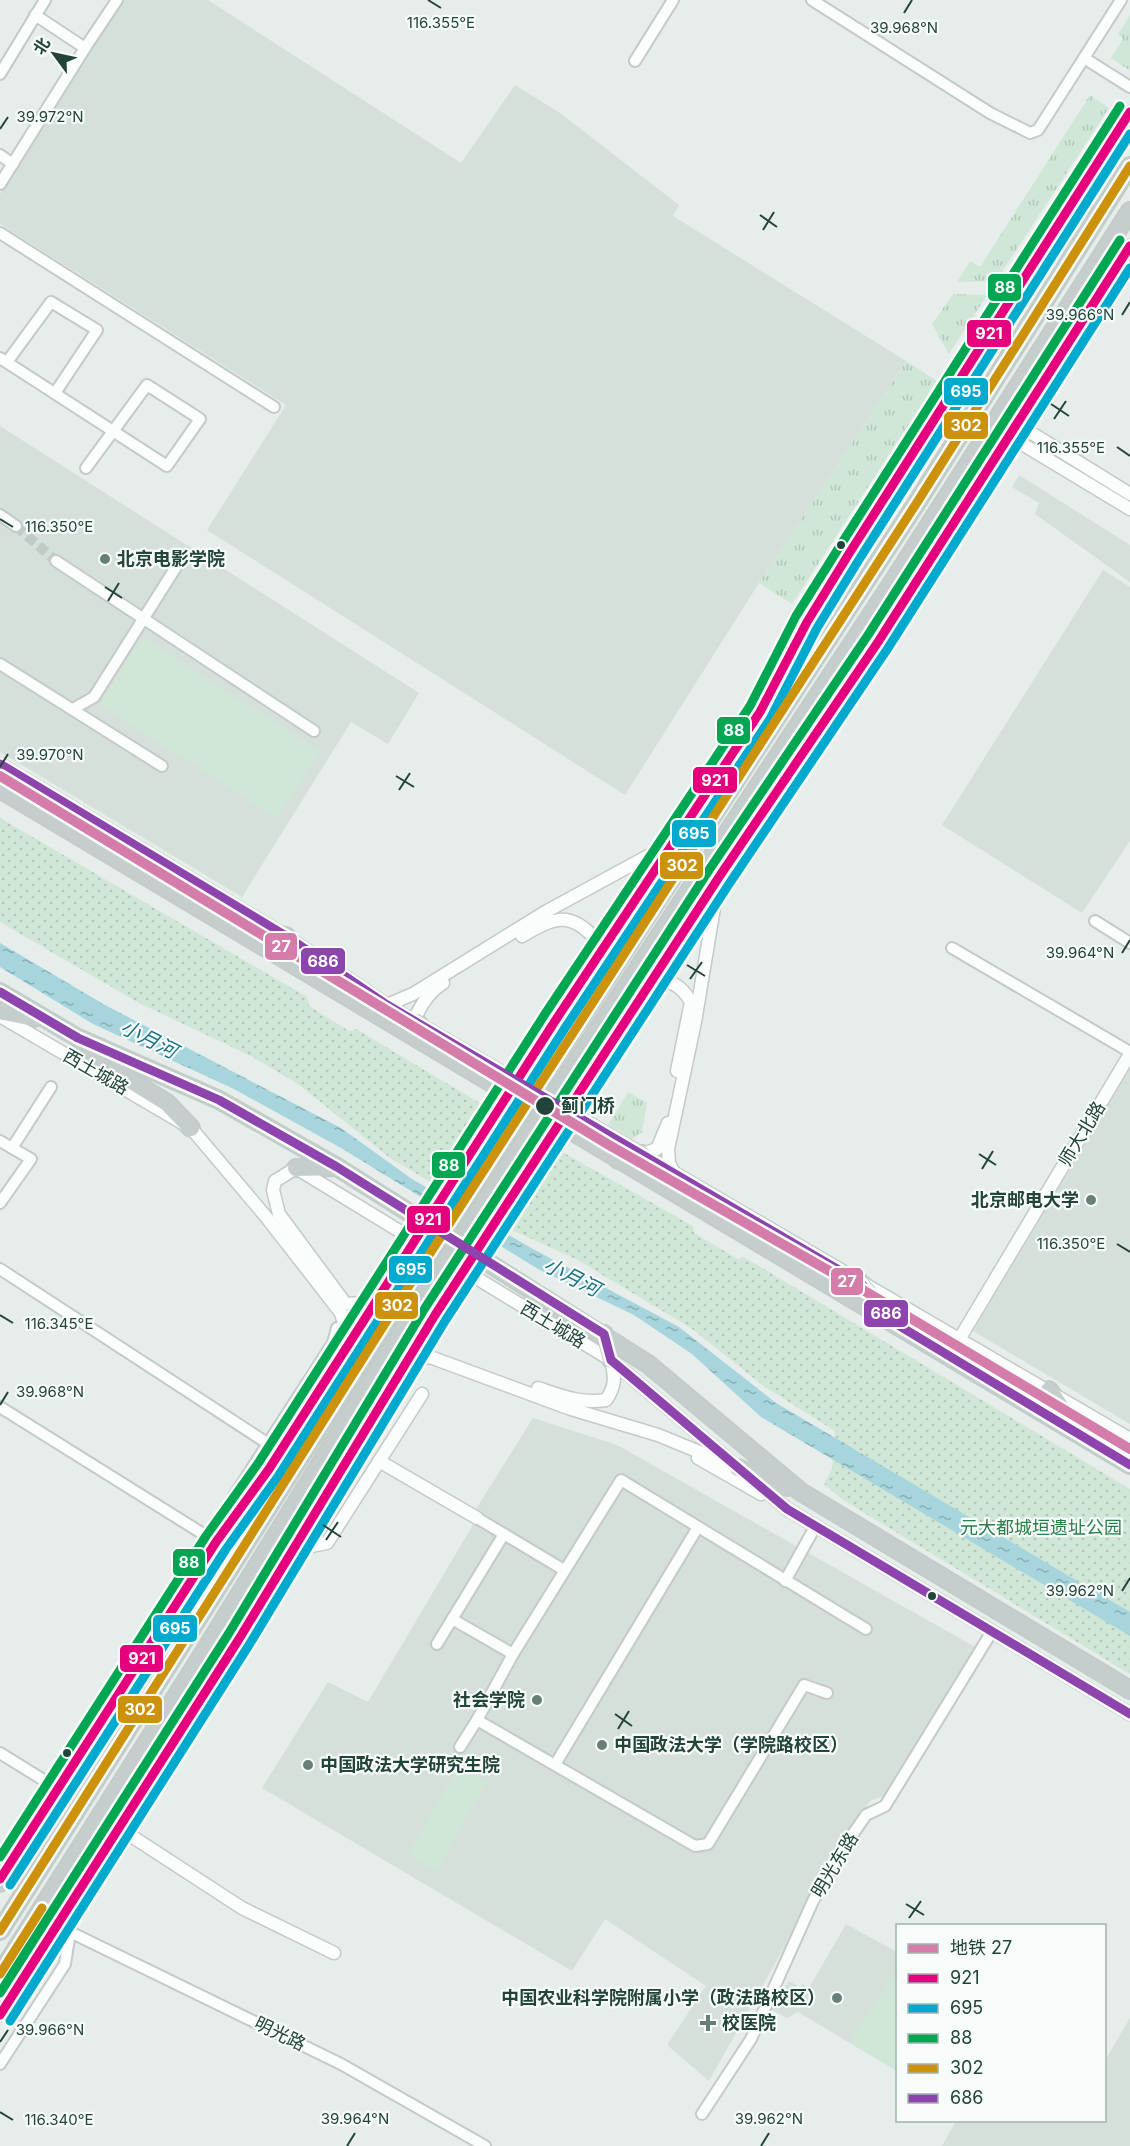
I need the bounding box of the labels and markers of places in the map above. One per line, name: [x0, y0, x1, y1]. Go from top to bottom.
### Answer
unlabelled marker: [835, 539, 847, 551]
place label: 北京电影学院: [117, 548, 225, 569]
marker: 北京电影学院: [98, 552, 112, 566]
marker: 蓟门桥: [534, 1095, 556, 1117]
place label: 蓟门桥: [561, 1095, 615, 1116]
place label: 北京邮电大学: [971, 1189, 1079, 1210]
marker: 北京邮电大学: [1084, 1193, 1098, 1207]
unlabelled marker: [926, 1590, 938, 1602]
place label: 社会学院: [453, 1689, 525, 1710]
marker: 社会学院: [530, 1693, 544, 1707]
place label: 中国政法大学（学院路校区）: [614, 1734, 848, 1755]
marker: 中国政法大学（学院路校区）: [595, 1738, 609, 1752]
unlabelled marker: [61, 1747, 73, 1759]
place label: 中国政法大学研究生院: [320, 1754, 500, 1775]
marker: 中国政法大学研究生院: [301, 1758, 315, 1772]
place label: 中国农业科学院附属小学（政法路校区）: [501, 1987, 825, 2008]
marker: 中国农业科学院附属小学（政法路校区）: [830, 1991, 844, 2005]
place label: 校医院: [722, 2012, 776, 2033]
marker: 校医院: [699, 2014, 717, 2032]

